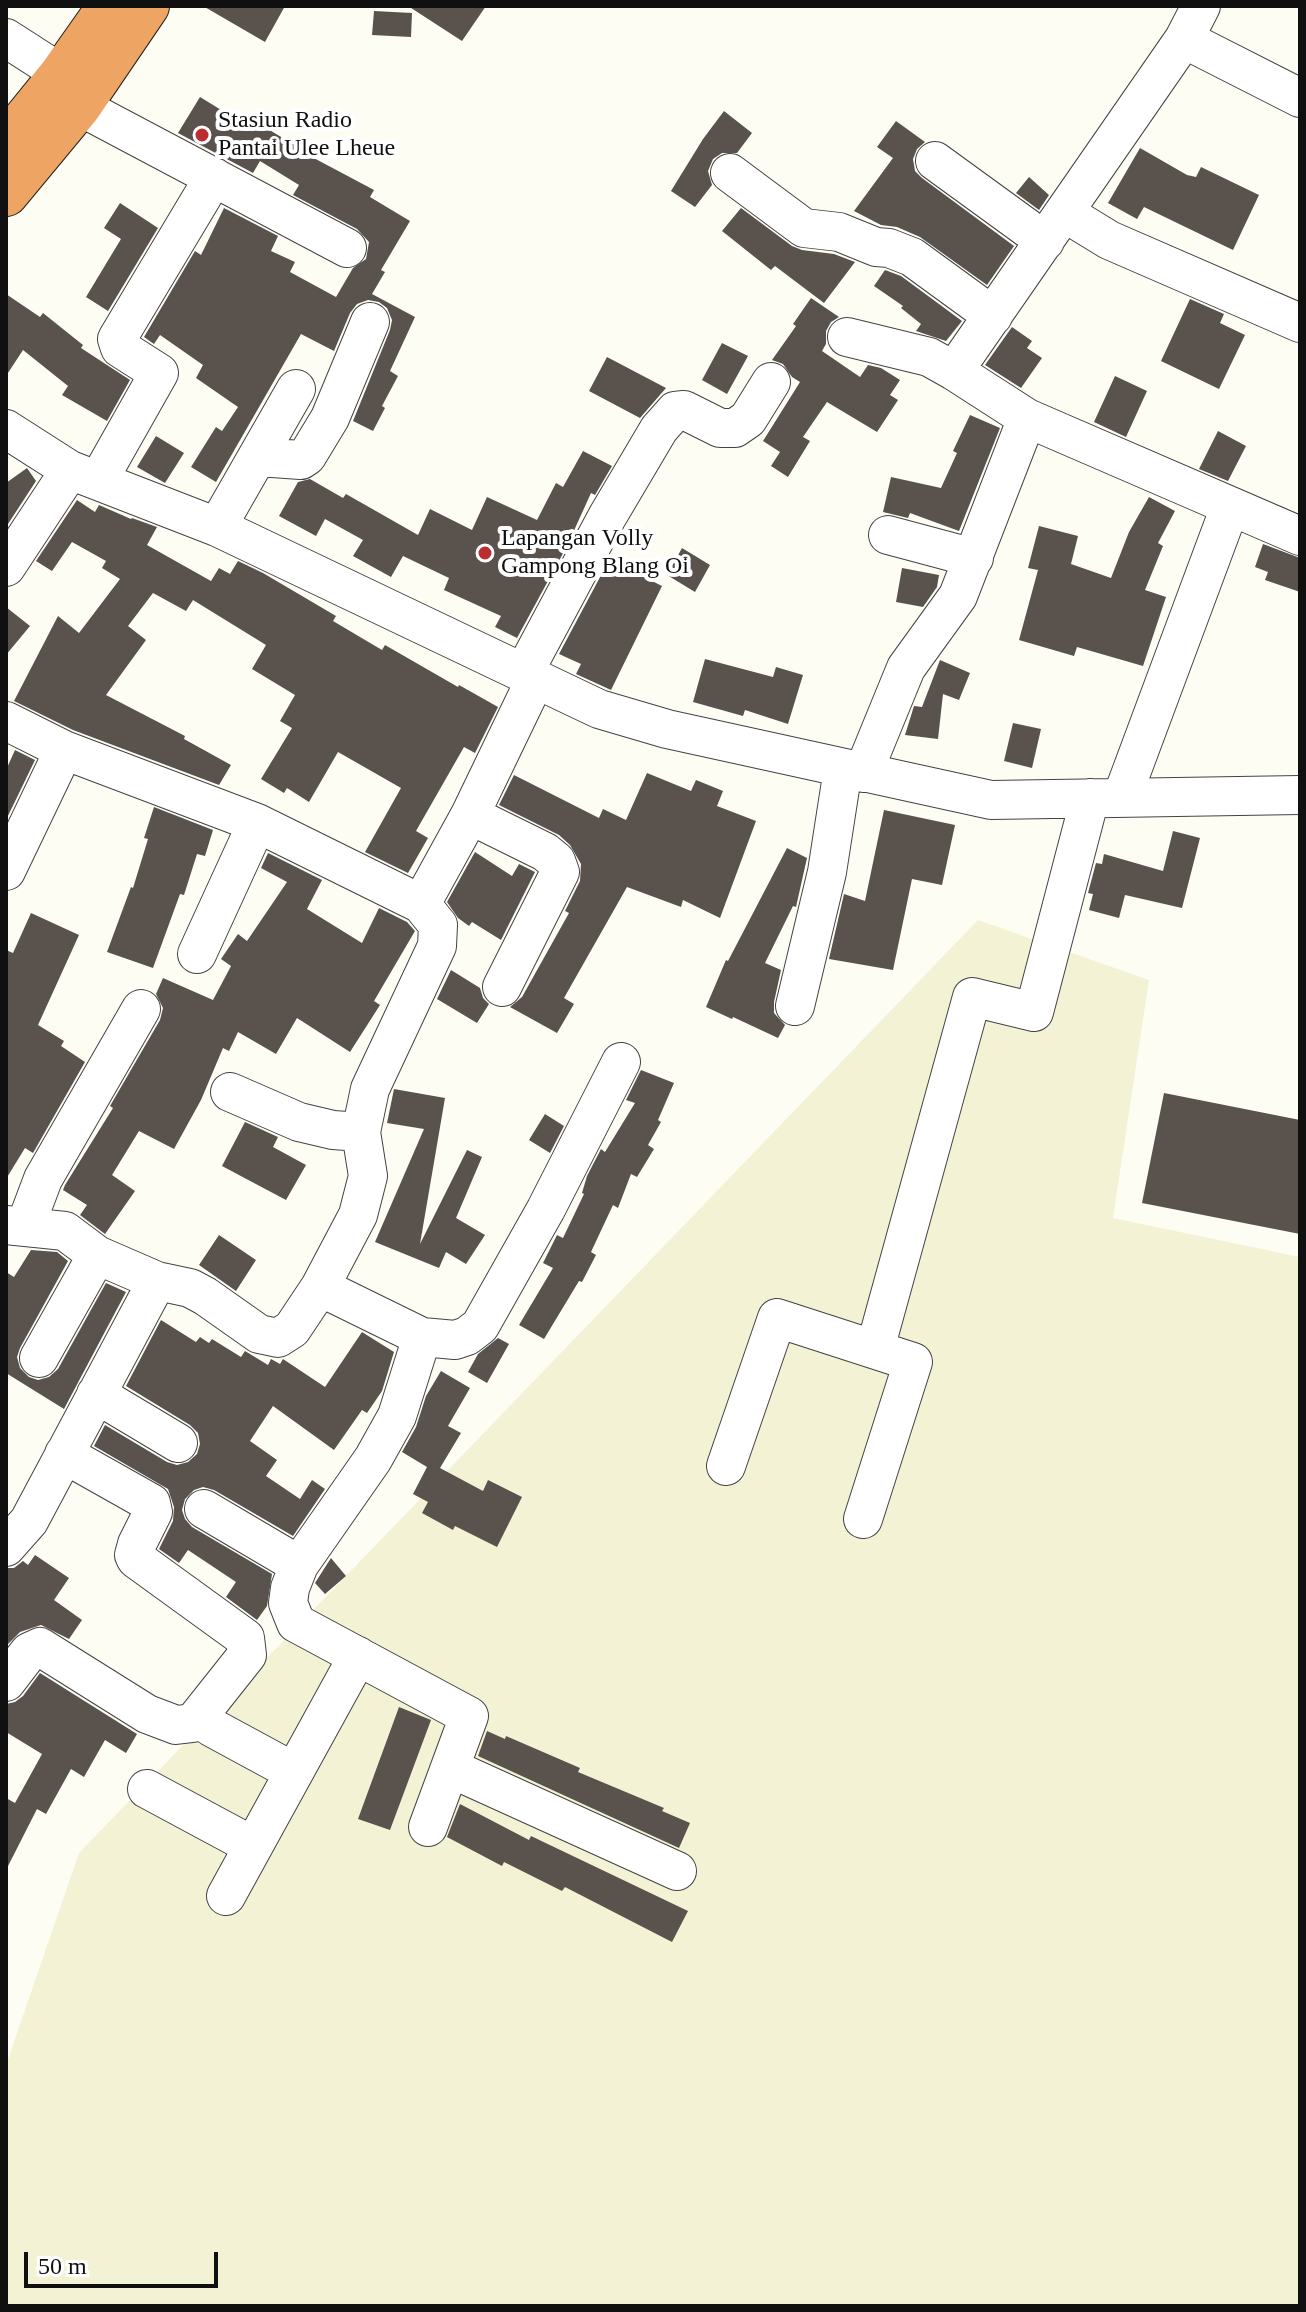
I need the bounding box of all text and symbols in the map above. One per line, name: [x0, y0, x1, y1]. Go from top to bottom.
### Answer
place label: Stasiun Radio Pantai Ulee Lheue: [218, 107, 395, 163]
marker: Stasiun Radio Pantai Ulee Lheue: [193, 126, 211, 144]
place label: Lapangan Volly Gampong Blang Oi: [501, 525, 689, 581]
marker: Lapangan Volly Gampong Blang Oi: [476, 544, 494, 562]
scale bar: [28, 2236, 222, 2286]
text: 50 m: [38, 2253, 87, 2279]

